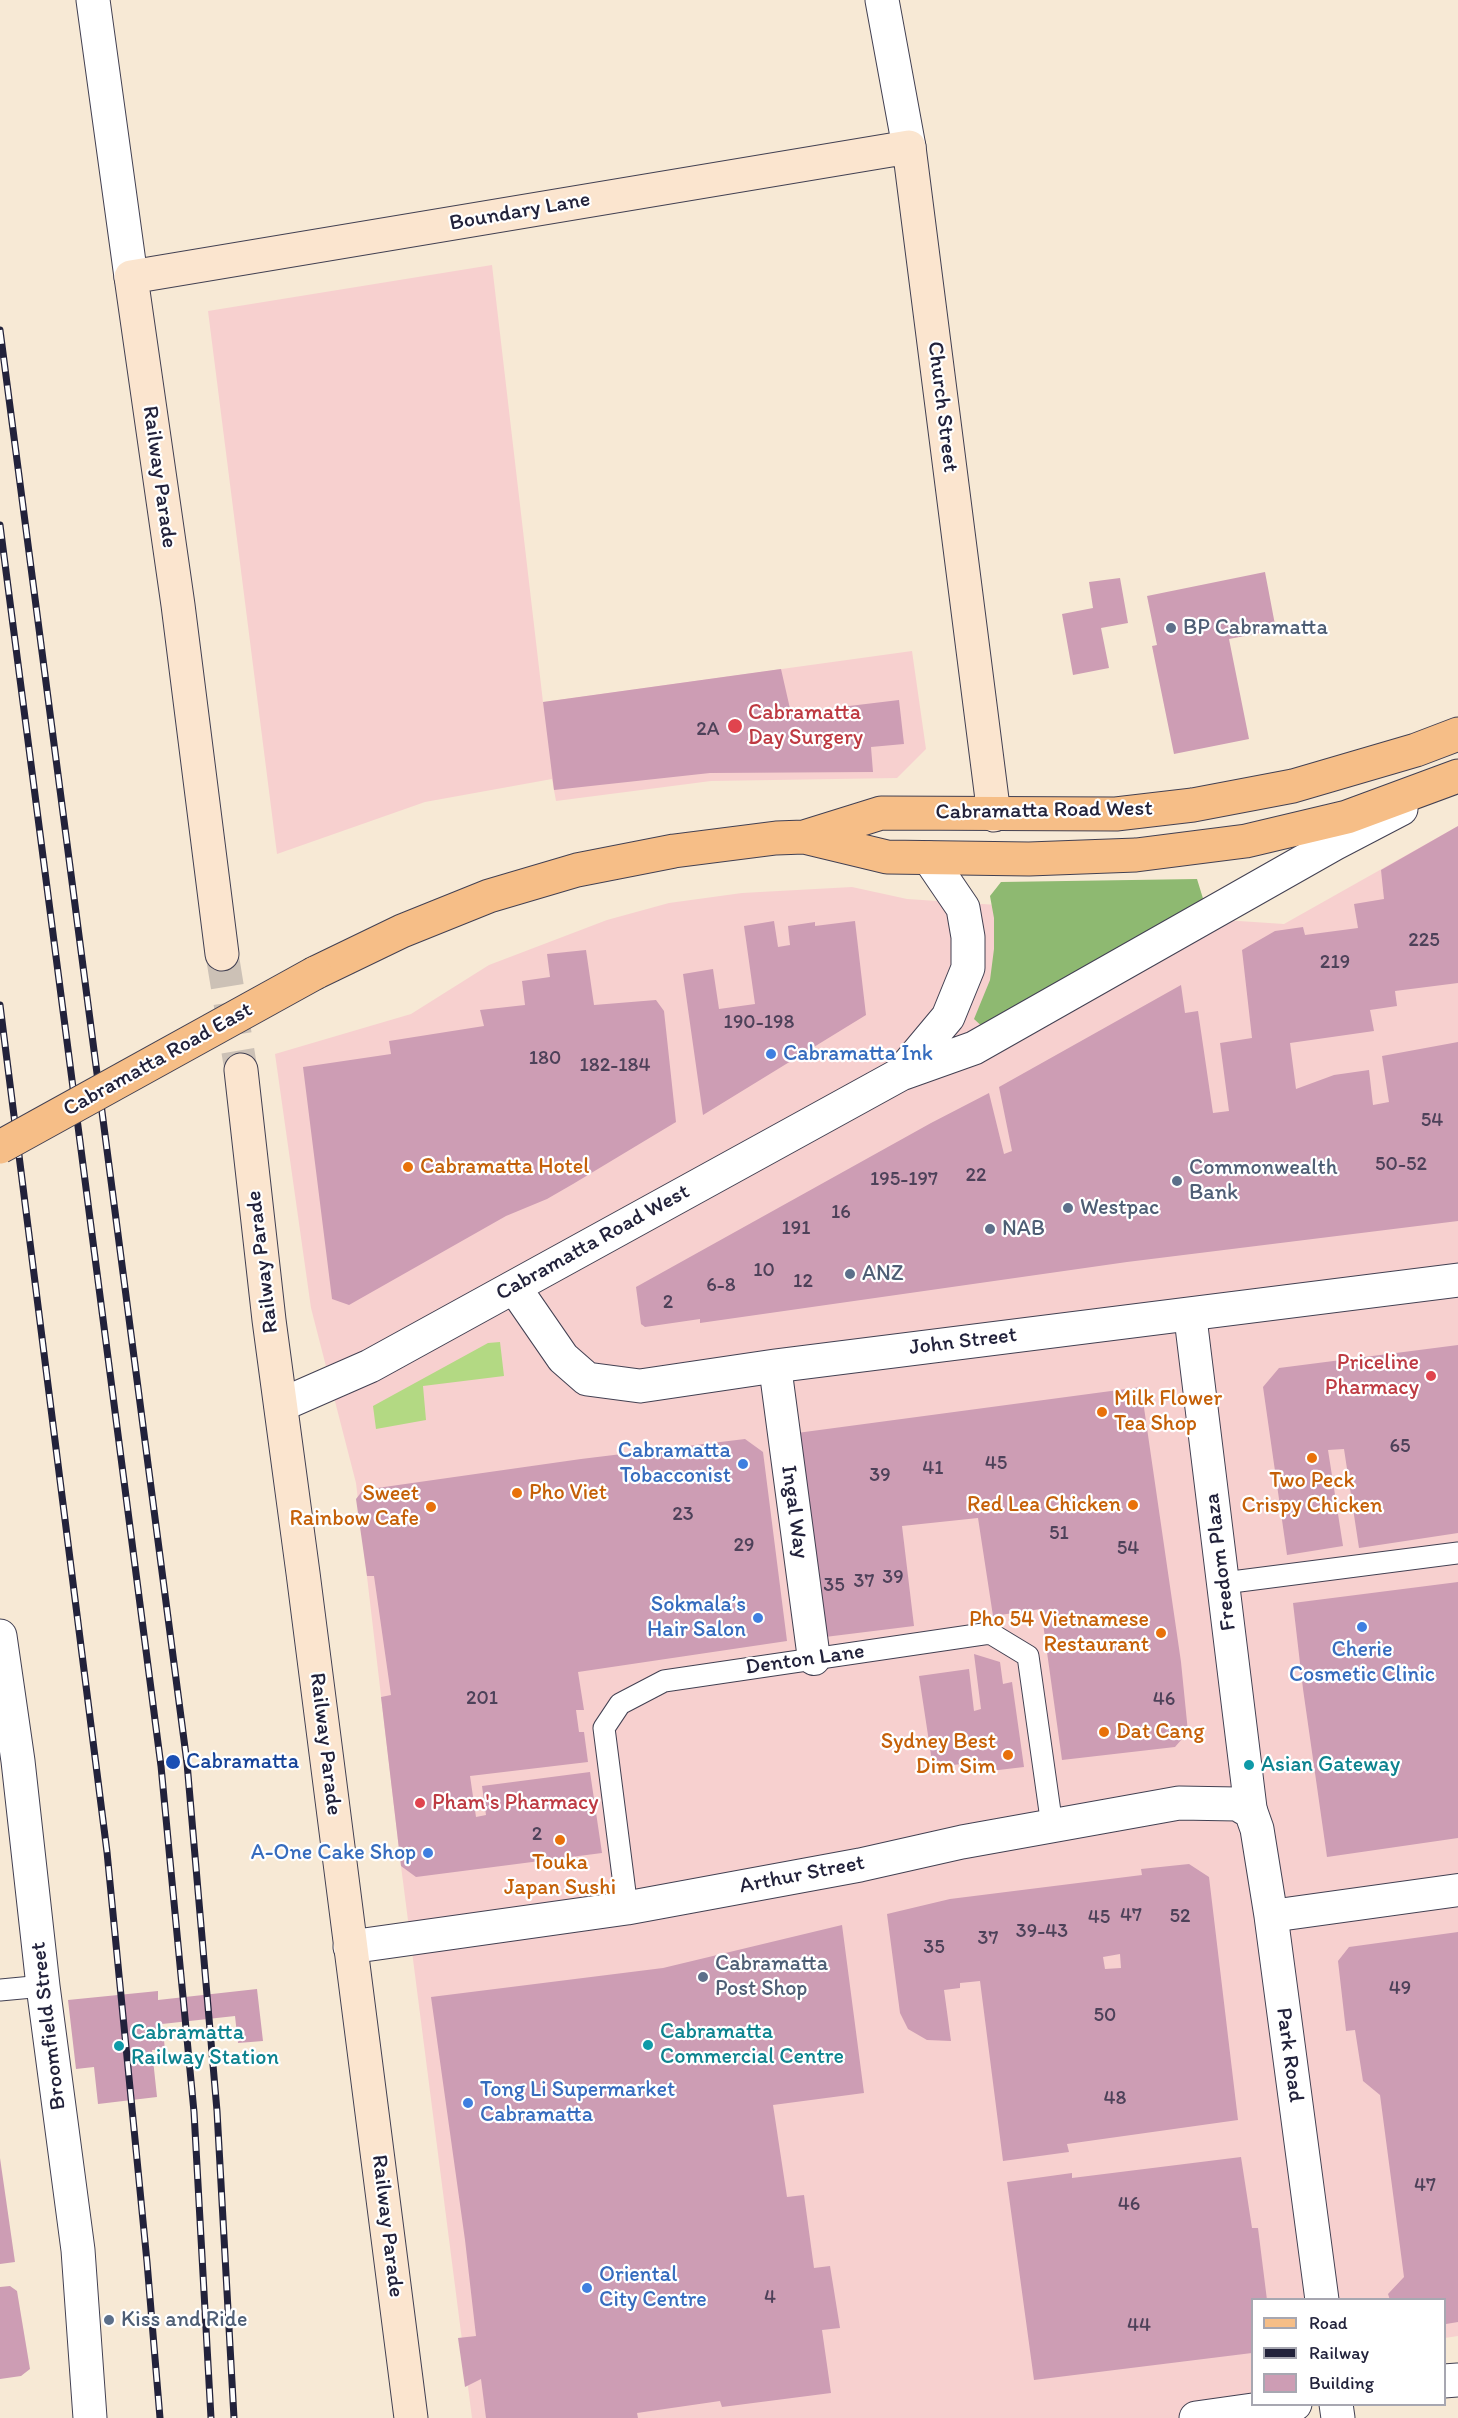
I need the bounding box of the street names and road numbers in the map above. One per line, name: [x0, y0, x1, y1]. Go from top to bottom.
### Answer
street label: Boundary Lane: [448, 187, 592, 237]
street label: Church Street: [921, 340, 963, 474]
street label: Railway Parade: [136, 404, 182, 550]
street label: Cabramatta Road West: [935, 796, 1153, 826]
street label: Cabramatta Road East: [59, 997, 257, 1123]
street label: Cabramatta Road West: [492, 1179, 694, 1307]
street label: Railway Parade: [241, 1189, 285, 1335]
street label: John Street: [908, 1322, 1018, 1362]
street label: Ingal Way: [774, 1464, 814, 1560]
street label: Freedom Plaza: [1199, 1492, 1243, 1632]
street label: Denton Lane: [744, 1639, 866, 1681]
street label: Railway Parade: [303, 1671, 347, 1817]
street label: Arthur Street: [737, 1850, 867, 1900]
street label: Broomfield Street: [26, 1940, 72, 2112]
street label: Park Road: [1269, 2006, 1309, 2104]
street label: Railway Parade: [365, 2153, 409, 2299]

